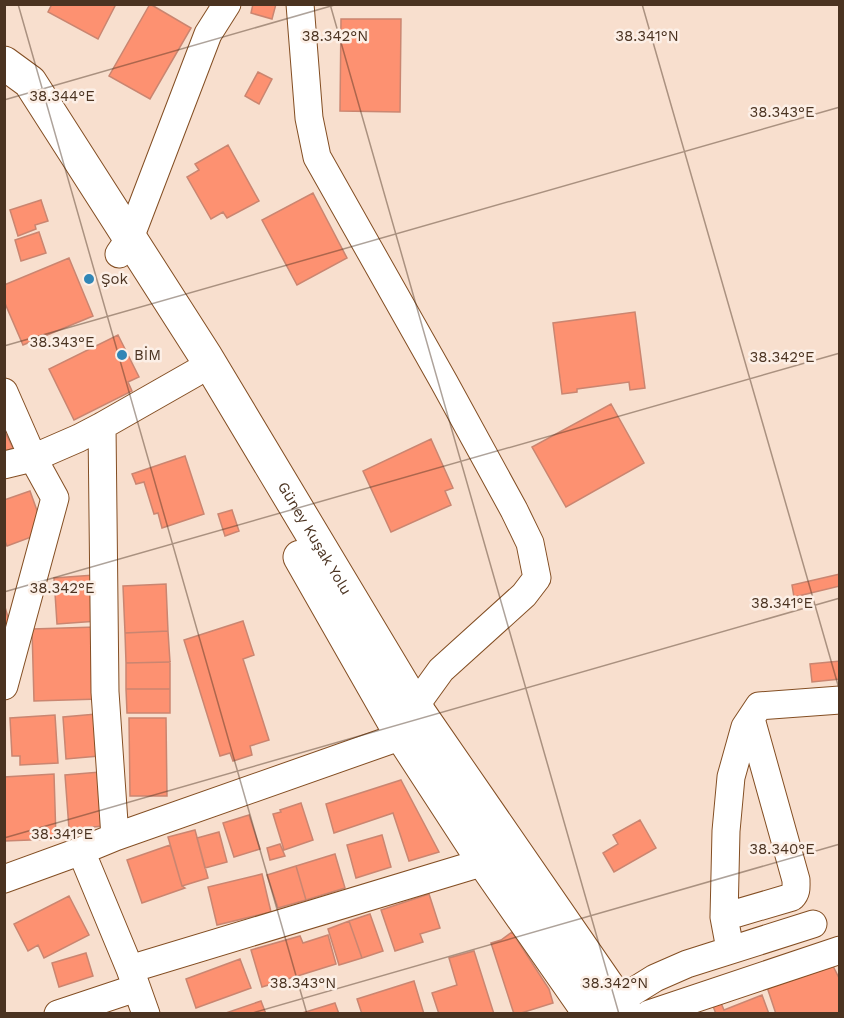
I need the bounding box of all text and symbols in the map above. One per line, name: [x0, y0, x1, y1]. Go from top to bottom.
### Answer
text: 38.342°N: [302, 27, 368, 45]
text: 38.341°N: [615, 27, 679, 45]
text: 38.344°E: [29, 87, 95, 105]
text: 38.343°E: [749, 103, 815, 121]
place label: Şok: [101, 270, 129, 288]
marker: Şok: [82, 272, 96, 286]
text: 38.343°E: [29, 333, 95, 351]
place label: BİM: [134, 346, 161, 364]
marker: BİM: [115, 348, 129, 362]
text: 38.342°E: [749, 348, 815, 366]
street label: Güney Kuşak Yolu: [274, 479, 355, 598]
text: 38.342°E: [29, 579, 95, 597]
text: 38.341°E: [751, 594, 813, 612]
text: 38.341°E: [31, 825, 93, 843]
text: 38.340°E: [749, 840, 815, 858]
text: 38.343°N: [270, 974, 336, 992]
text: 38.342°N: [582, 974, 648, 992]

